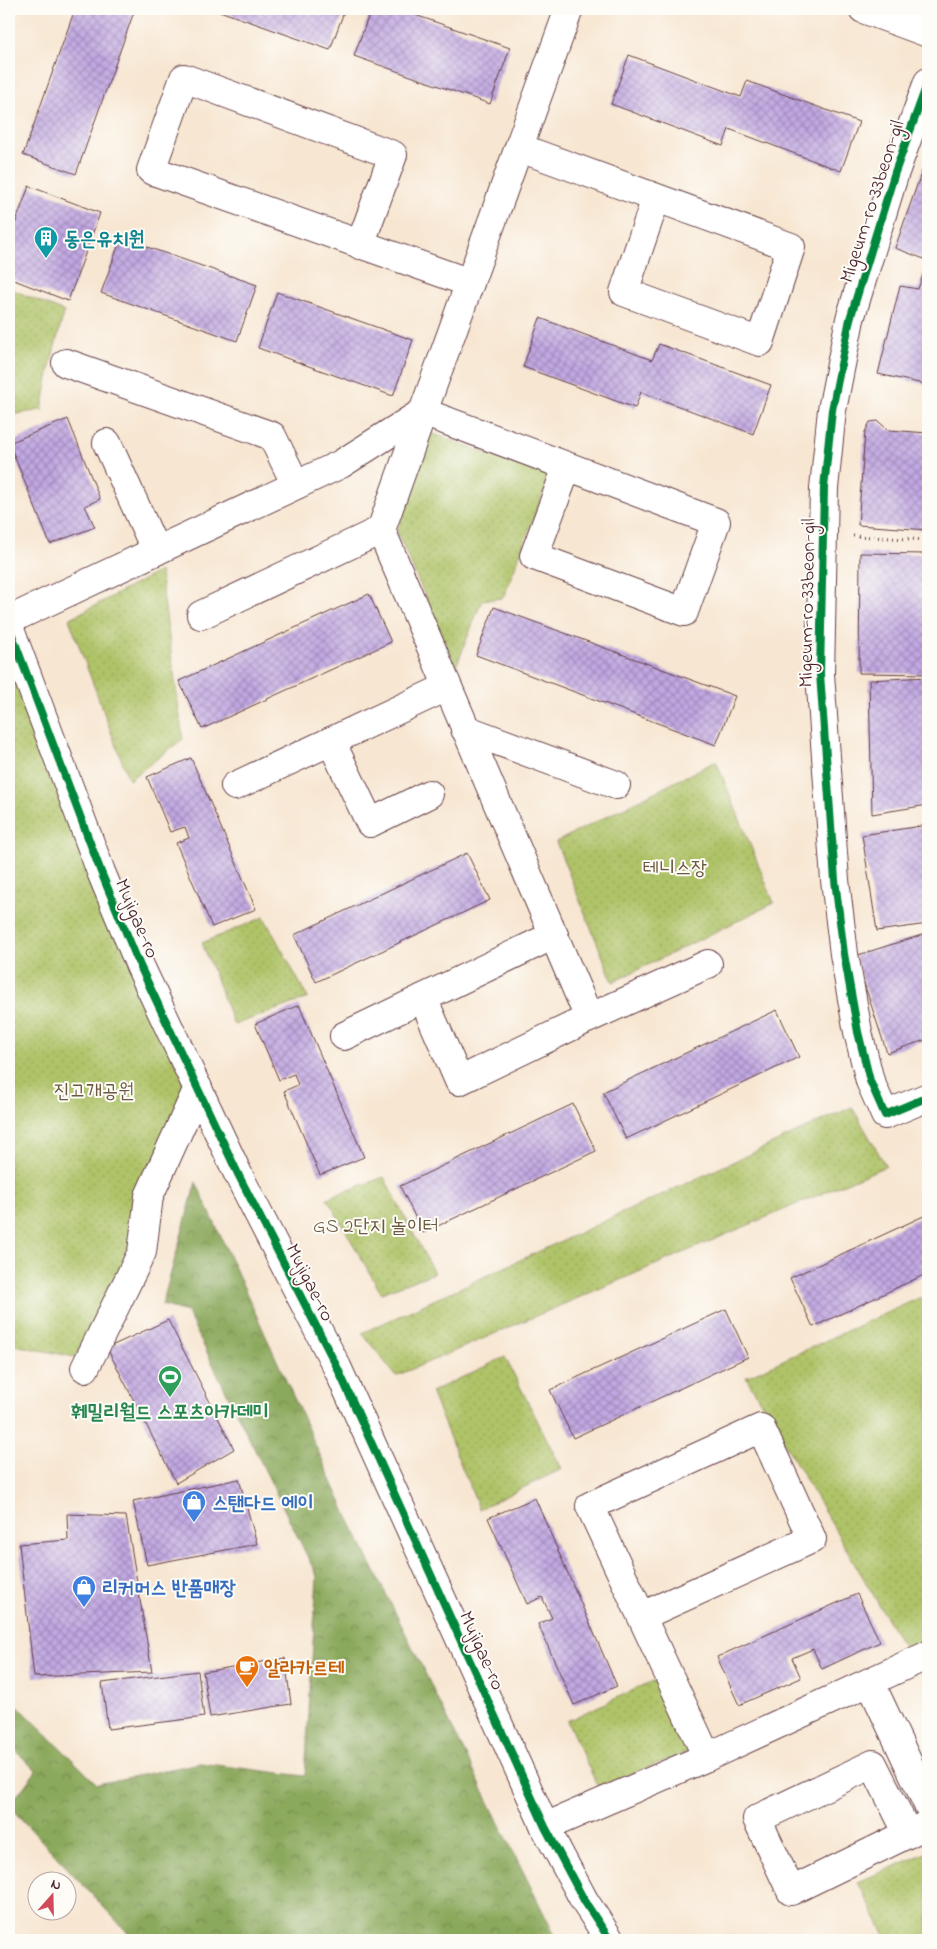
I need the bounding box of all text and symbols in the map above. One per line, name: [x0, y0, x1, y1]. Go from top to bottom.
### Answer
street label: Migeum-ro 33beon-gil: [833, 117, 914, 287]
building icon: 동은유치원: [33, 225, 59, 259]
place label: 동은유치원: [64, 226, 144, 255]
street label: Migeum-ro 33beon-gil: [793, 518, 825, 688]
park label: 테니스장: [643, 855, 707, 884]
street label: Mujigae-ro: [105, 875, 165, 964]
park label: 진고개공원: [54, 1078, 134, 1107]
park label: GS 2단지 놀이터: [313, 1213, 439, 1242]
street label: Mujigae-ro: [276, 1239, 341, 1328]
sports icon: 훼밀리월드 스포츠아카데미: [157, 1364, 183, 1398]
place label: 훼밀리월드 스포츠아카데미: [71, 1399, 269, 1428]
shop icon: 스탠다드 에이: [181, 1489, 207, 1523]
place label: 스탠다드 에이: [212, 1490, 314, 1519]
shop icon: 리커머스 반품매장: [71, 1574, 97, 1608]
place label: 리커머스 반품매장: [102, 1575, 236, 1604]
street label: Mujigae-ro: [449, 1607, 511, 1696]
cafe icon: 알라카르테: [234, 1654, 260, 1688]
place label: 알라카르테: [264, 1655, 344, 1684]
north arrow: [28, 1872, 78, 1922]
text: N: [48, 1874, 64, 1897]

